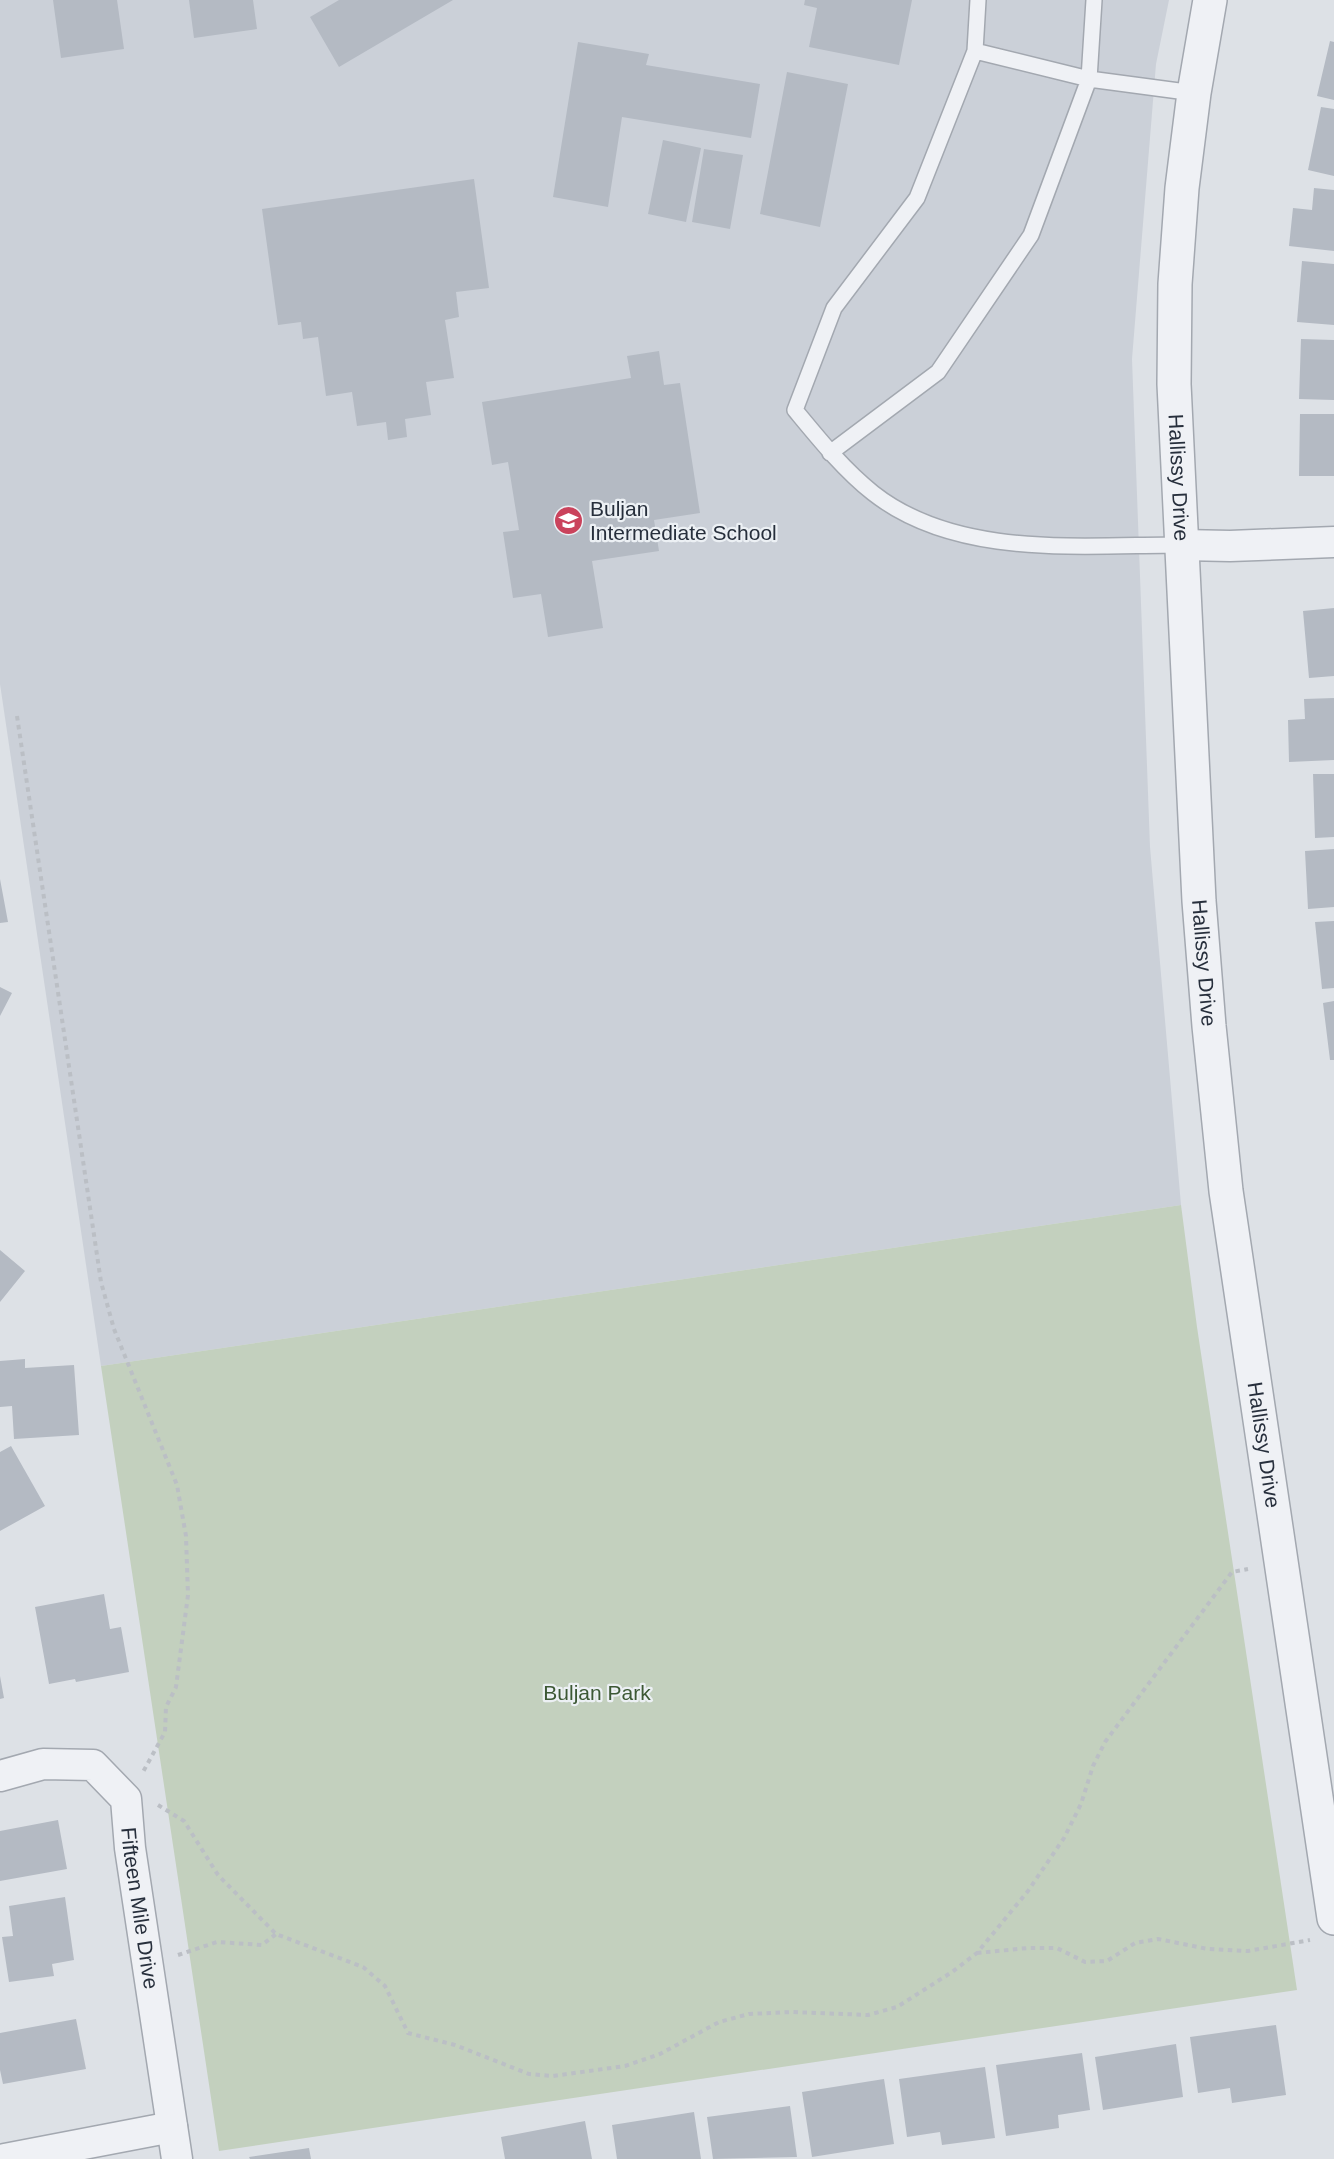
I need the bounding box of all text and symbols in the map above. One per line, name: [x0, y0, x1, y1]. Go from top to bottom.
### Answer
street label: Hallissy Drive: [1164, 413, 1194, 542]
place label: Buljan Intermediate School: [590, 497, 777, 544]
school or university icon: Buljan Intermediate School: [553, 505, 585, 537]
street label: Hallissy Drive: [1188, 898, 1221, 1027]
street label: Hallissy Drive: [1243, 1380, 1285, 1510]
park label: Buljan Park: [543, 1681, 651, 1704]
street label: Fifteen Mile Drive: [117, 1826, 163, 1991]

